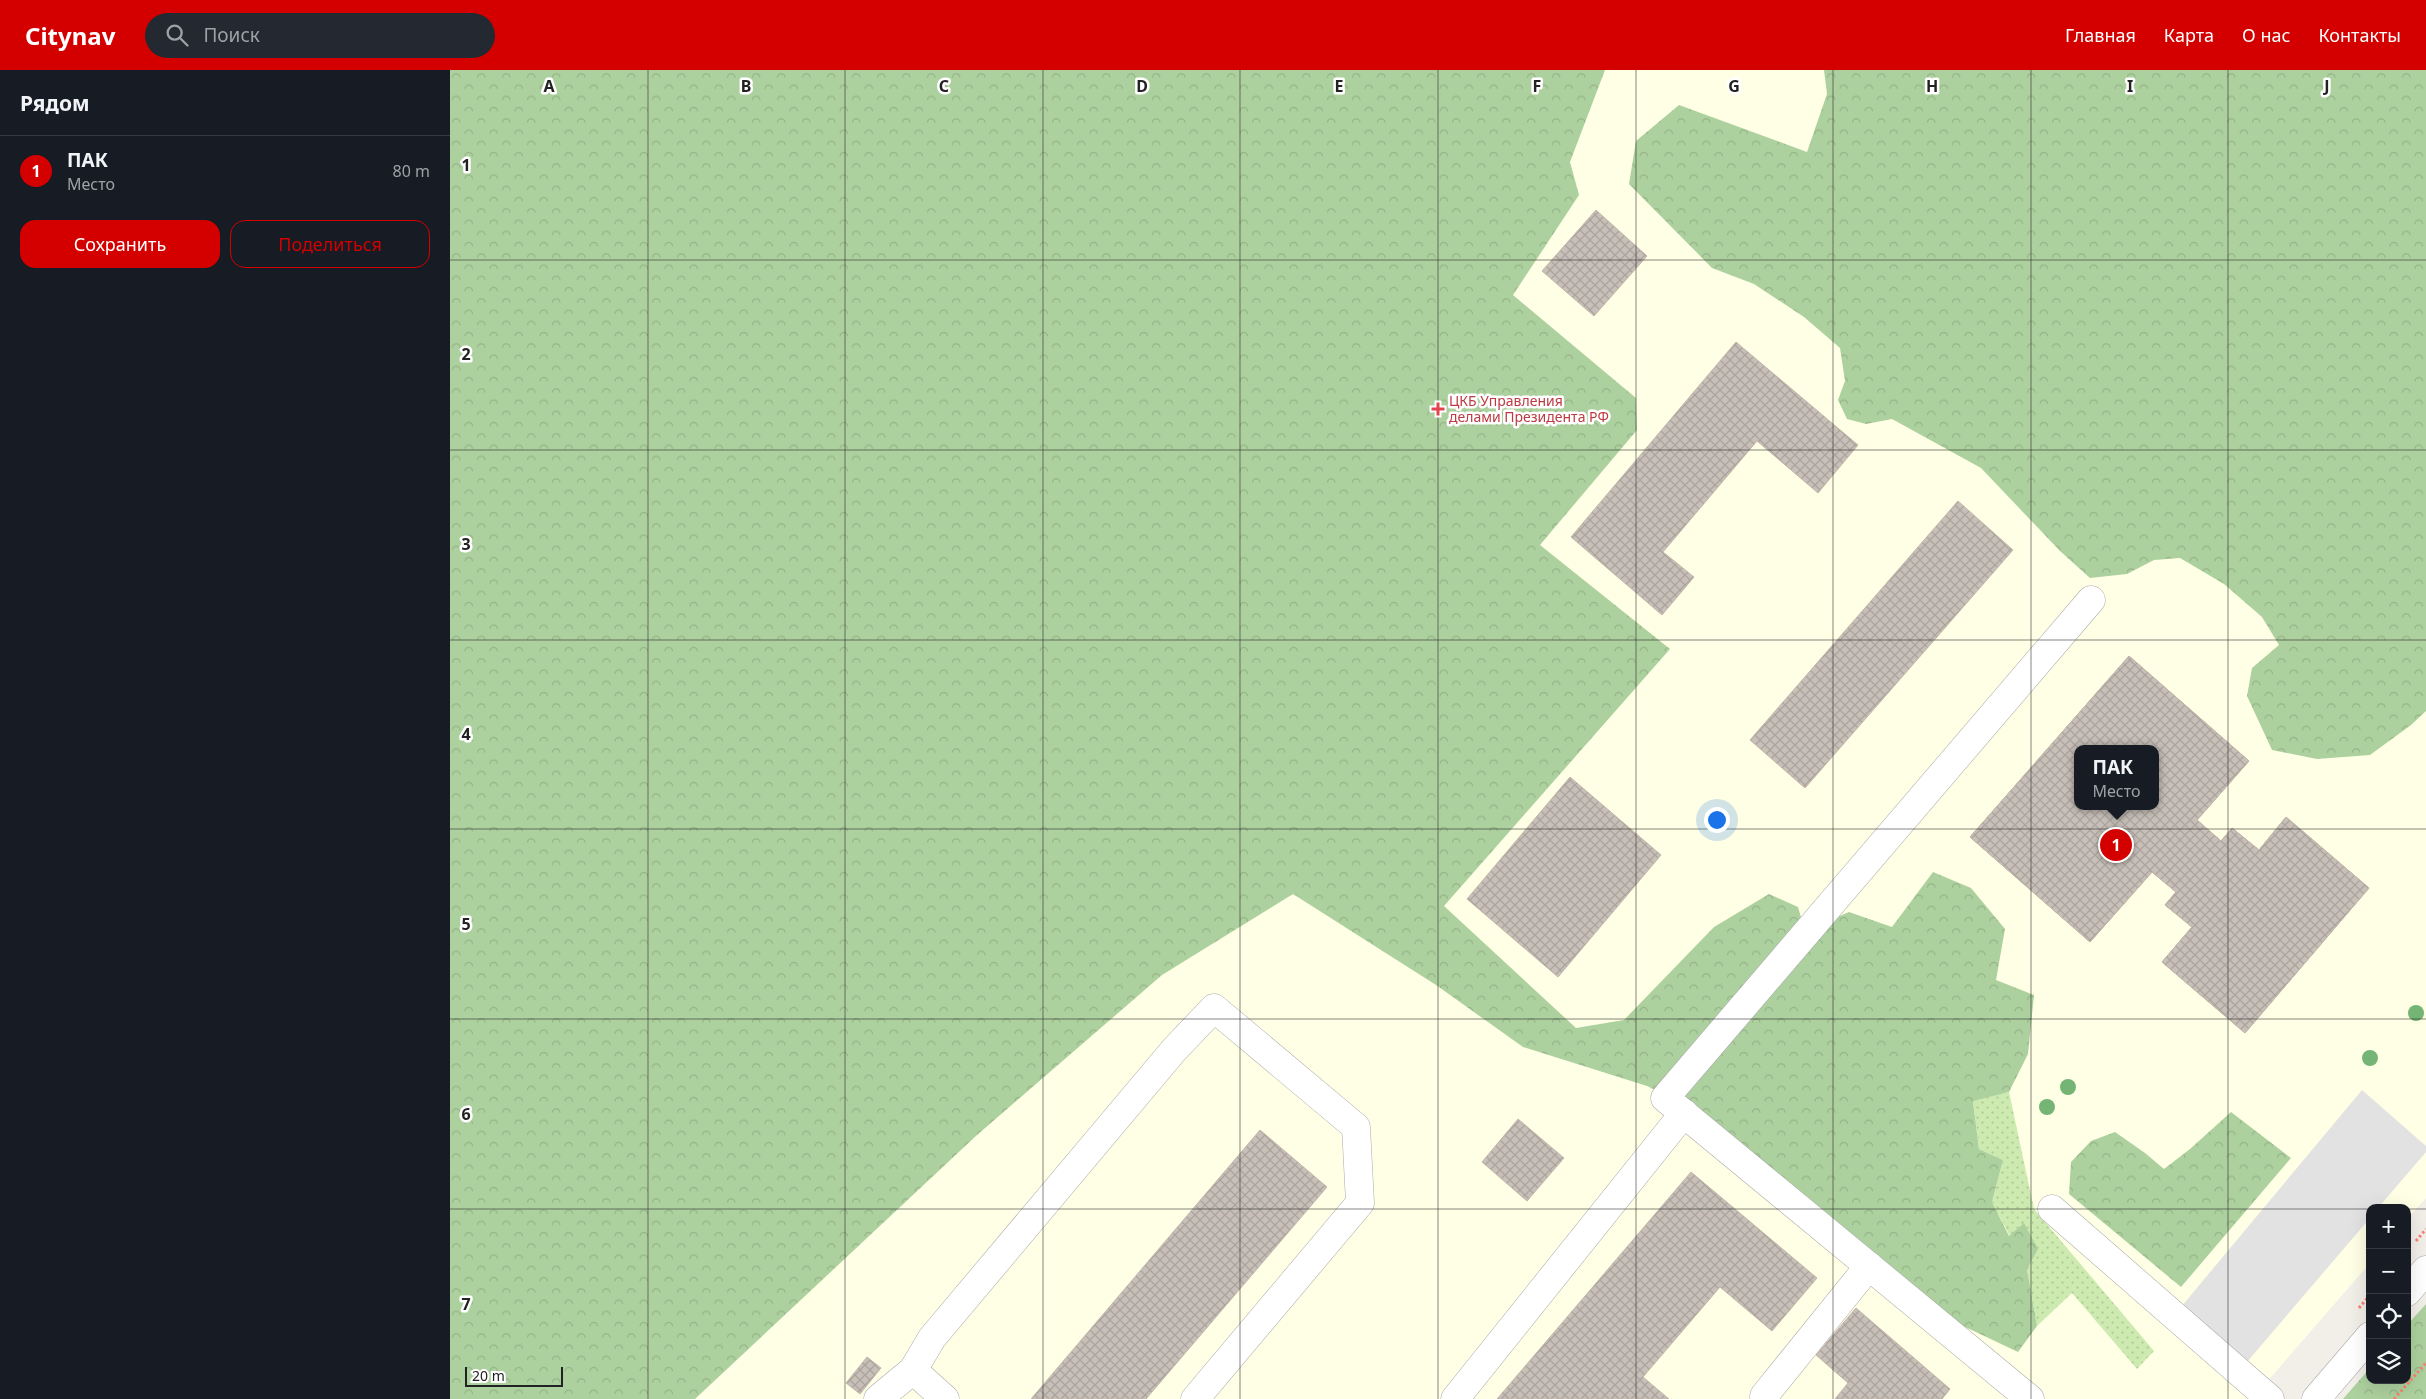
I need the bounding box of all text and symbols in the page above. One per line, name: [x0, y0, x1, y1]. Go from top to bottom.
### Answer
search box: [145, 13, 495, 58]
text: Citynav: [25, 19, 115, 52]
icon: search: [163, 21, 191, 49]
text: Поиск: [203, 22, 260, 48]
text: Главная: [2065, 23, 2136, 47]
text: Карта: [2164, 23, 2214, 47]
text: О нас: [2242, 23, 2290, 47]
text: Контакты: [2318, 23, 2401, 47]
text: A: [543, 75, 555, 97]
text: B: [741, 75, 751, 97]
text: C: [939, 75, 949, 97]
text: D: [1136, 75, 1148, 97]
text: E: [1335, 75, 1344, 97]
text: F: [1533, 75, 1541, 97]
text: G: [1728, 75, 1740, 97]
text: H: [1926, 75, 1938, 97]
text: I: [2127, 75, 2133, 97]
text: J: [2322, 75, 2330, 97]
text: Рядом: [20, 89, 90, 117]
text: ПАК: [67, 147, 108, 173]
text: 1: [461, 154, 471, 176]
text: 1: [31, 160, 41, 182]
text: 80 m: [393, 160, 430, 182]
text: Место: [67, 173, 115, 195]
button: Сохранить: [20, 220, 220, 268]
button: Поделиться: [230, 220, 430, 268]
text: 2: [461, 343, 471, 365]
place label: ЦКБ Управления делами Президента РФ: [1449, 391, 1609, 426]
marker: ЦКБ Управления делами Президента РФ: [1431, 402, 1445, 416]
text: 3: [461, 533, 471, 555]
text: 4: [461, 723, 471, 745]
popup: [2074, 745, 2159, 810]
text: ПАК: [2092, 754, 2133, 780]
text: Место: [2092, 780, 2141, 802]
your location: [1704, 807, 1730, 833]
pin: 1: [2100, 826, 2132, 864]
text: 5: [461, 913, 471, 935]
text: 6: [461, 1103, 471, 1125]
map controls: [2366, 1204, 2411, 1384]
button: +: [2366, 1204, 2411, 1249]
button: −: [2366, 1249, 2411, 1294]
text: 7: [461, 1293, 471, 1315]
button: locate: [2366, 1294, 2411, 1339]
button: layers: [2366, 1339, 2411, 1384]
scale bar: [465, 1364, 562, 1387]
text: 20 m: [472, 1366, 505, 1385]

